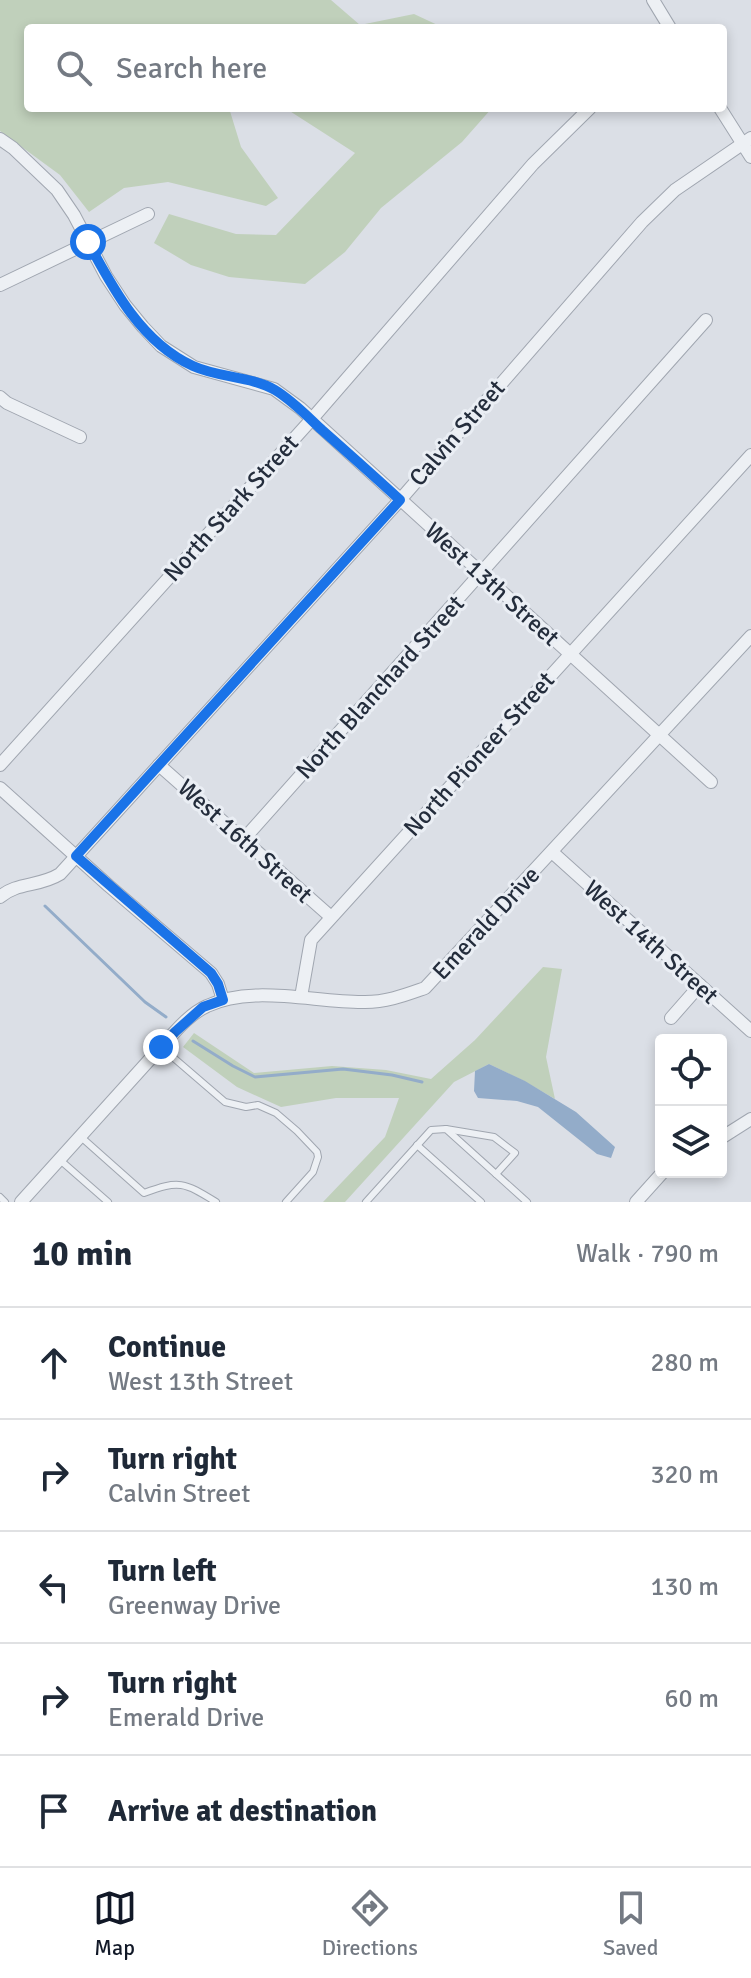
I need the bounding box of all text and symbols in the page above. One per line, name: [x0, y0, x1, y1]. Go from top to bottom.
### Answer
search box: [24, 24, 727, 112]
icon: search: [52, 46, 96, 90]
text: Search here: [116, 50, 267, 87]
route start: [70, 224, 106, 260]
street label: Calvin Street: [403, 374, 511, 492]
street label: North Stark Street: [157, 428, 305, 588]
street label: West 13th Street: [418, 516, 566, 652]
street label: North Blanchard Street: [289, 589, 471, 785]
street label: North Pioneer Street: [397, 665, 561, 843]
street label: West 16th Street: [171, 773, 319, 909]
street label: Emerald Drive: [426, 860, 546, 986]
street label: West 14th Street: [577, 874, 725, 1010]
route end: [143, 1029, 179, 1065]
map controls: [655, 1034, 727, 1178]
button: locate: [655, 1034, 727, 1106]
button: layers: [655, 1106, 727, 1178]
text: 10 min: [32, 1233, 132, 1275]
text: Walk · 790 m: [576, 1238, 719, 1270]
text: Continue: [108, 1329, 226, 1366]
icon: ahead: [32, 1341, 76, 1385]
text: 280 m: [650, 1347, 719, 1379]
text: West 13th Street: [108, 1366, 293, 1398]
text: Turn right: [108, 1441, 237, 1478]
icon: right: [32, 1453, 76, 1497]
text: 320 m: [650, 1459, 719, 1491]
text: Calvin Street: [108, 1478, 250, 1510]
text: Turn left: [108, 1553, 217, 1590]
icon: left: [32, 1565, 76, 1609]
text: 130 m: [650, 1571, 719, 1603]
text: Greenway Drive: [108, 1590, 281, 1622]
text: Turn right: [108, 1665, 237, 1702]
icon: right: [32, 1677, 76, 1721]
text: 60 m: [664, 1683, 719, 1715]
text: Emerald Drive: [108, 1702, 264, 1734]
icon: arrive: [32, 1789, 76, 1833]
text: Arrive at destination: [108, 1793, 377, 1830]
tab: Map: [93, 1886, 137, 1961]
tab: Directions: [322, 1886, 418, 1961]
tab: Saved: [603, 1886, 658, 1961]

